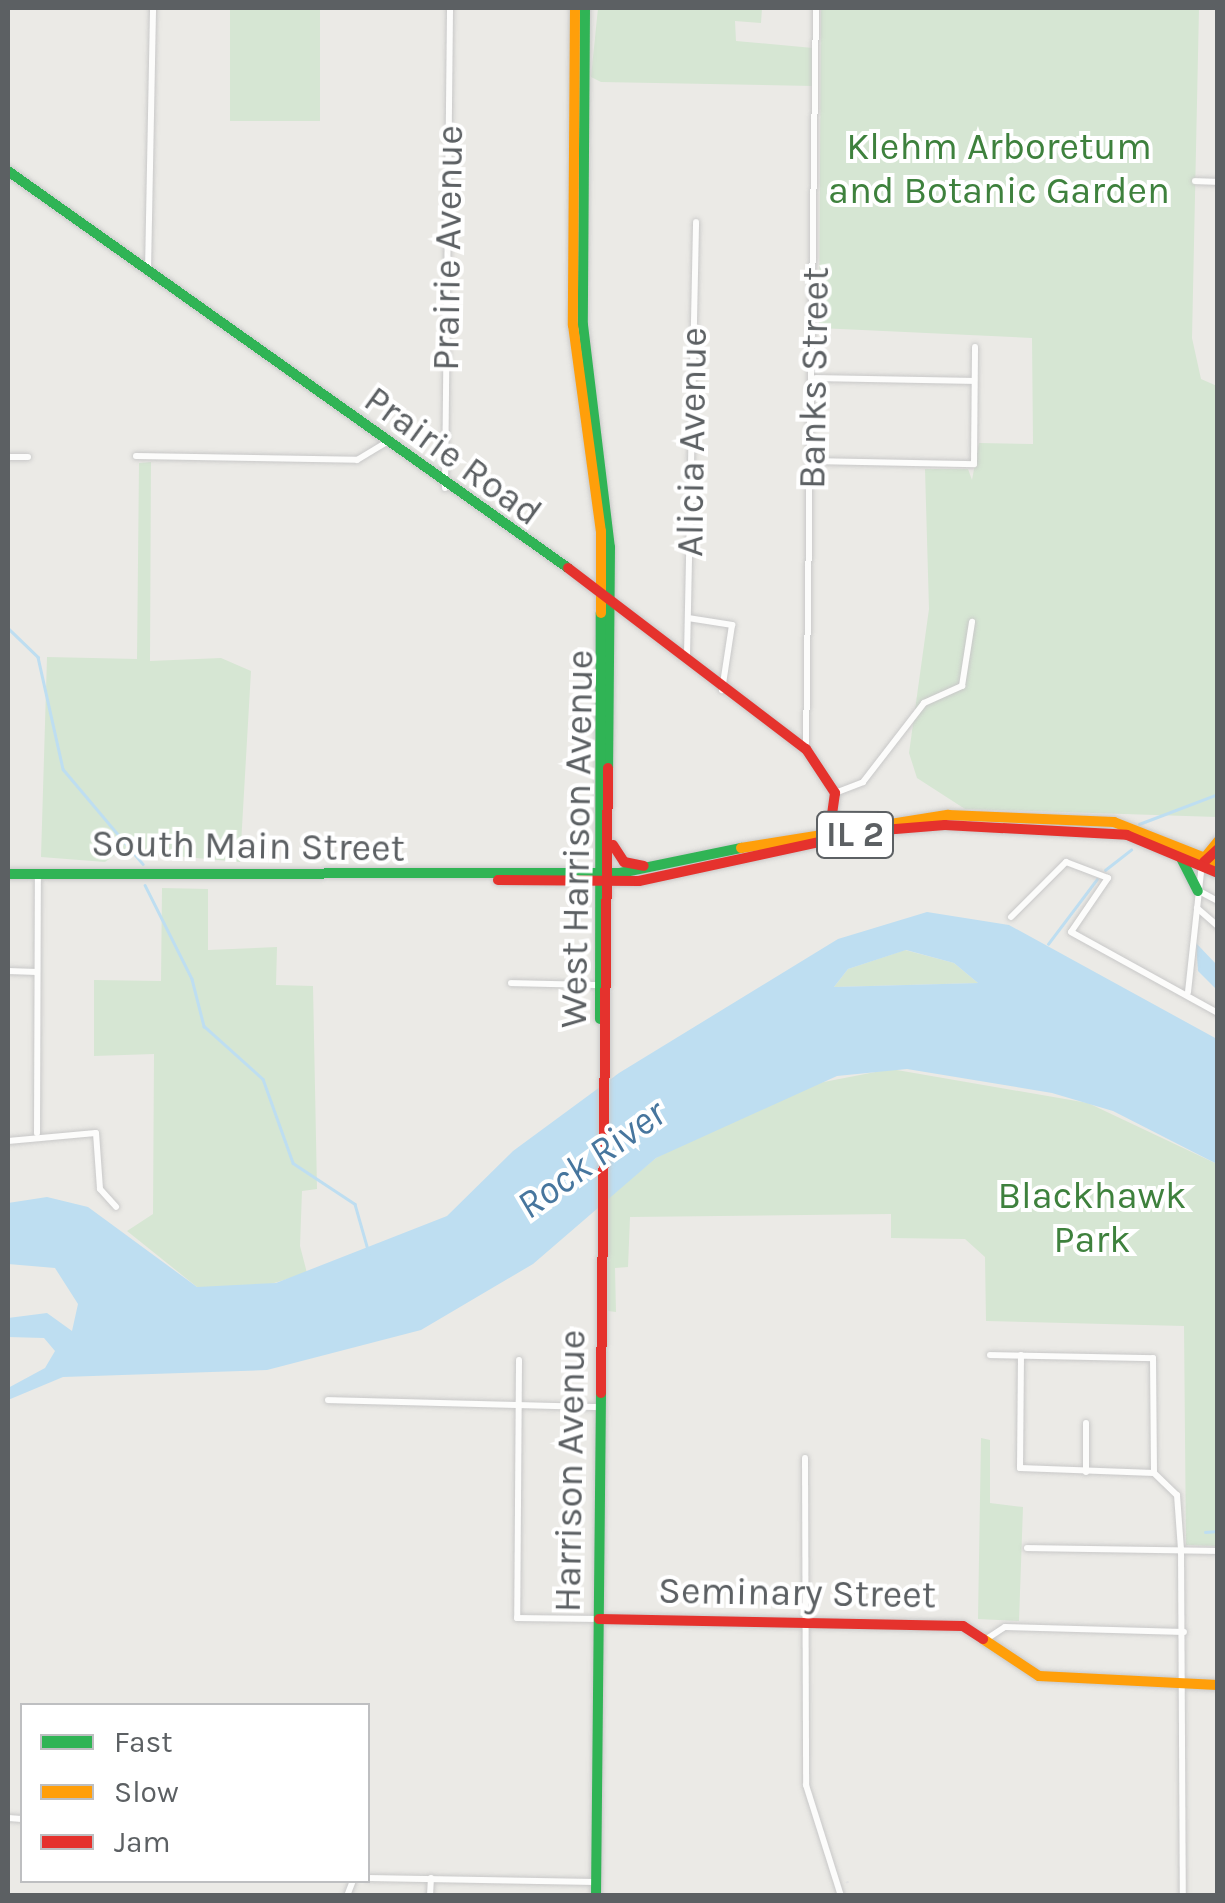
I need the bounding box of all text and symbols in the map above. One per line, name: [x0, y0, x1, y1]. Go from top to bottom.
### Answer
park label: Klehm Arboretum and Botanic Garden: [828, 124, 1170, 213]
street label: Prairie Avenue: [423, 125, 473, 371]
street label: Banks Street: [789, 267, 839, 489]
street label: Alicia Avenue: [667, 327, 717, 557]
street label: Prairie Road: [355, 376, 551, 536]
street label: West Harrison Avenue: [551, 649, 603, 1029]
road number: IL 2: [815, 805, 895, 865]
street label: South Main Street: [91, 820, 405, 872]
water label: Rock River: [507, 1089, 675, 1229]
park label: Blackhawk Park: [998, 1173, 1186, 1262]
street label: Harrison Avenue: [545, 1329, 595, 1613]
street label: Seminary Street: [658, 1568, 936, 1618]
legend: [20, 1703, 370, 1883]
text: Fast: [114, 1724, 173, 1760]
text: Slow: [114, 1774, 179, 1810]
text: Jam: [114, 1824, 171, 1860]

